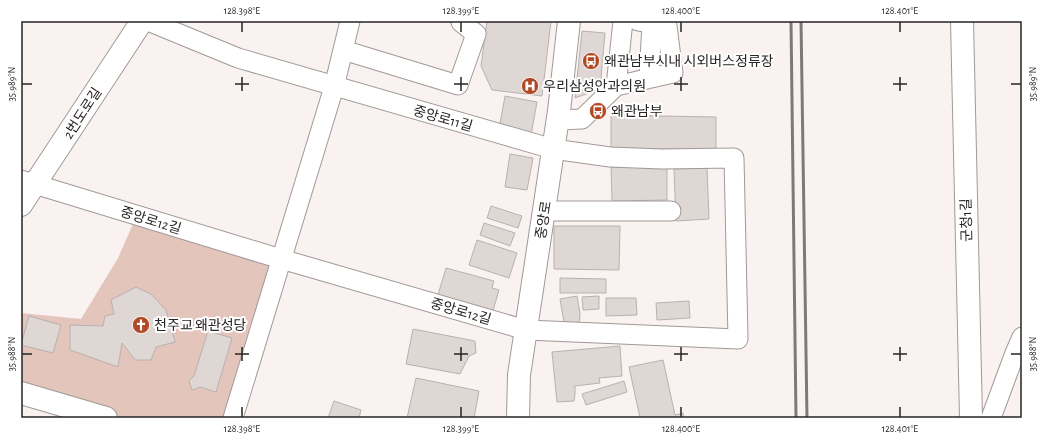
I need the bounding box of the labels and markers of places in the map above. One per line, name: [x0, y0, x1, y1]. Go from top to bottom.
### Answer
bus stop icon: 왜관남부시내 시외버스정류장: [581, 51, 601, 71]
place label: 왜관남부시내 시외버스정류장: [604, 54, 774, 69]
hospital icon: 우리삼성안과의원: [520, 76, 540, 96]
place label: 우리삼성안과의원: [543, 79, 646, 94]
bus stop icon: 왜관남부: [588, 101, 608, 121]
place label: 왜관남부: [611, 104, 663, 119]
church icon: 천주교 왜관성당: [131, 315, 151, 335]
place label: 천주교 왜관성당: [154, 317, 247, 333]

